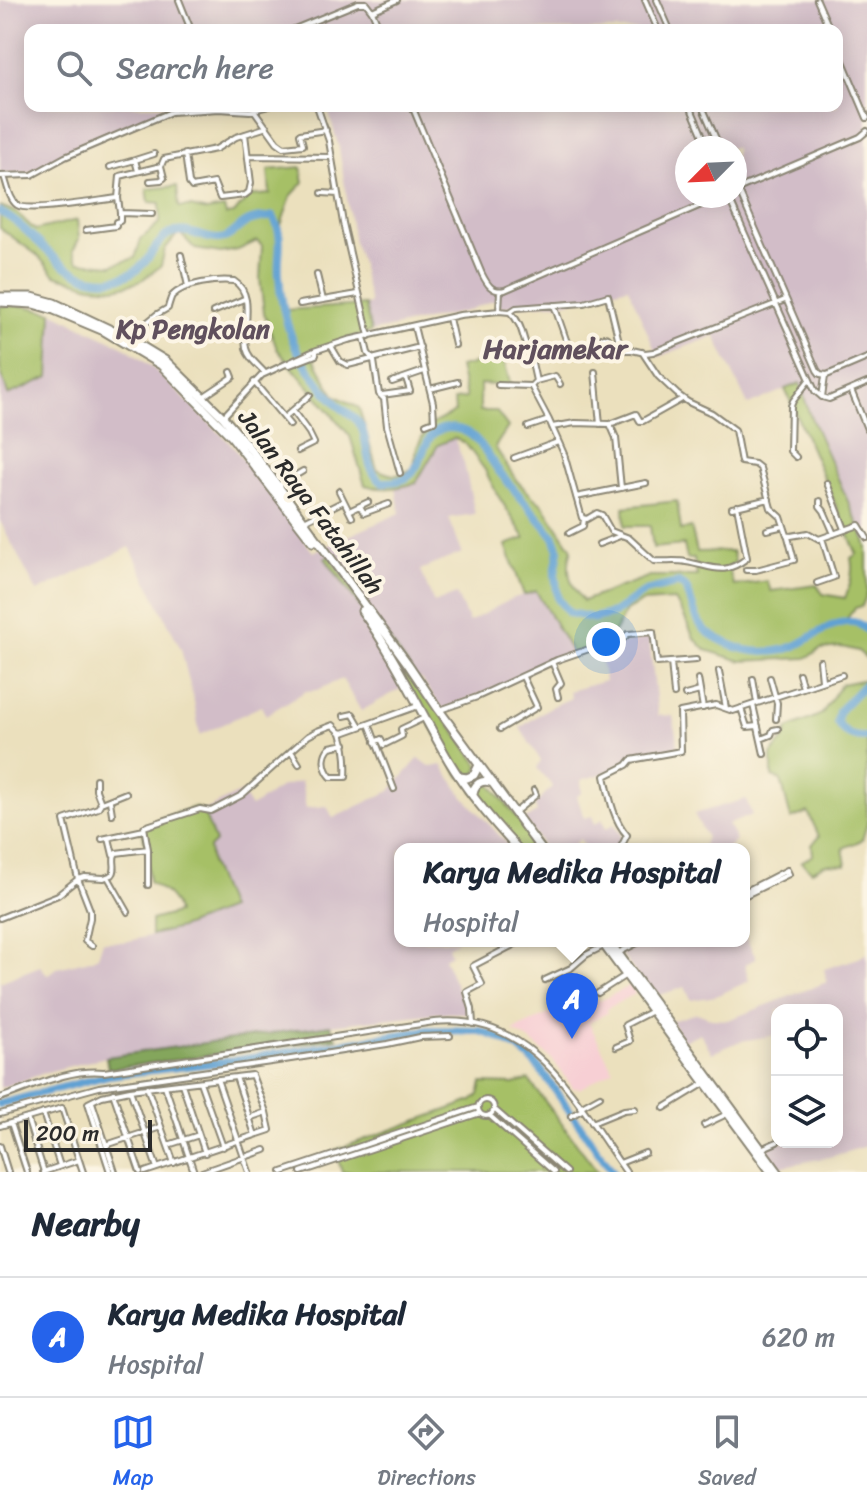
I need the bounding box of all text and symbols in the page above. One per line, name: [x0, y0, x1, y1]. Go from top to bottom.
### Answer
search box: [24, 24, 843, 112]
text: Search here: [116, 41, 274, 95]
icon: search: [52, 46, 96, 90]
north arrow: [675, 136, 747, 208]
district label: Kp Pengkolan: [115, 306, 271, 352]
district label: Harjamekar: [483, 324, 629, 373]
street label: Jalan Raya Fatahillah: [226, 399, 395, 604]
your location: [586, 622, 626, 662]
popup: [394, 843, 750, 947]
text: Karya Medika Hospital: [423, 845, 721, 899]
text: Hospital: [423, 899, 519, 945]
pin: A: [546, 973, 598, 1039]
map controls: [771, 1004, 843, 1148]
button: locate: [771, 1004, 843, 1076]
button: layers: [771, 1076, 843, 1148]
text: 200 m: [36, 1114, 99, 1153]
scale bar: [24, 1116, 152, 1152]
text: Nearby: [32, 1194, 140, 1254]
text: Karya Medika Hospital: [108, 1287, 406, 1341]
text: A: [49, 1314, 67, 1360]
text: 620 m: [762, 1314, 835, 1360]
text: Hospital: [108, 1341, 203, 1387]
tab: Map: [111, 1410, 155, 1497]
tab: Directions: [377, 1410, 476, 1497]
tab: Saved: [698, 1410, 756, 1497]

